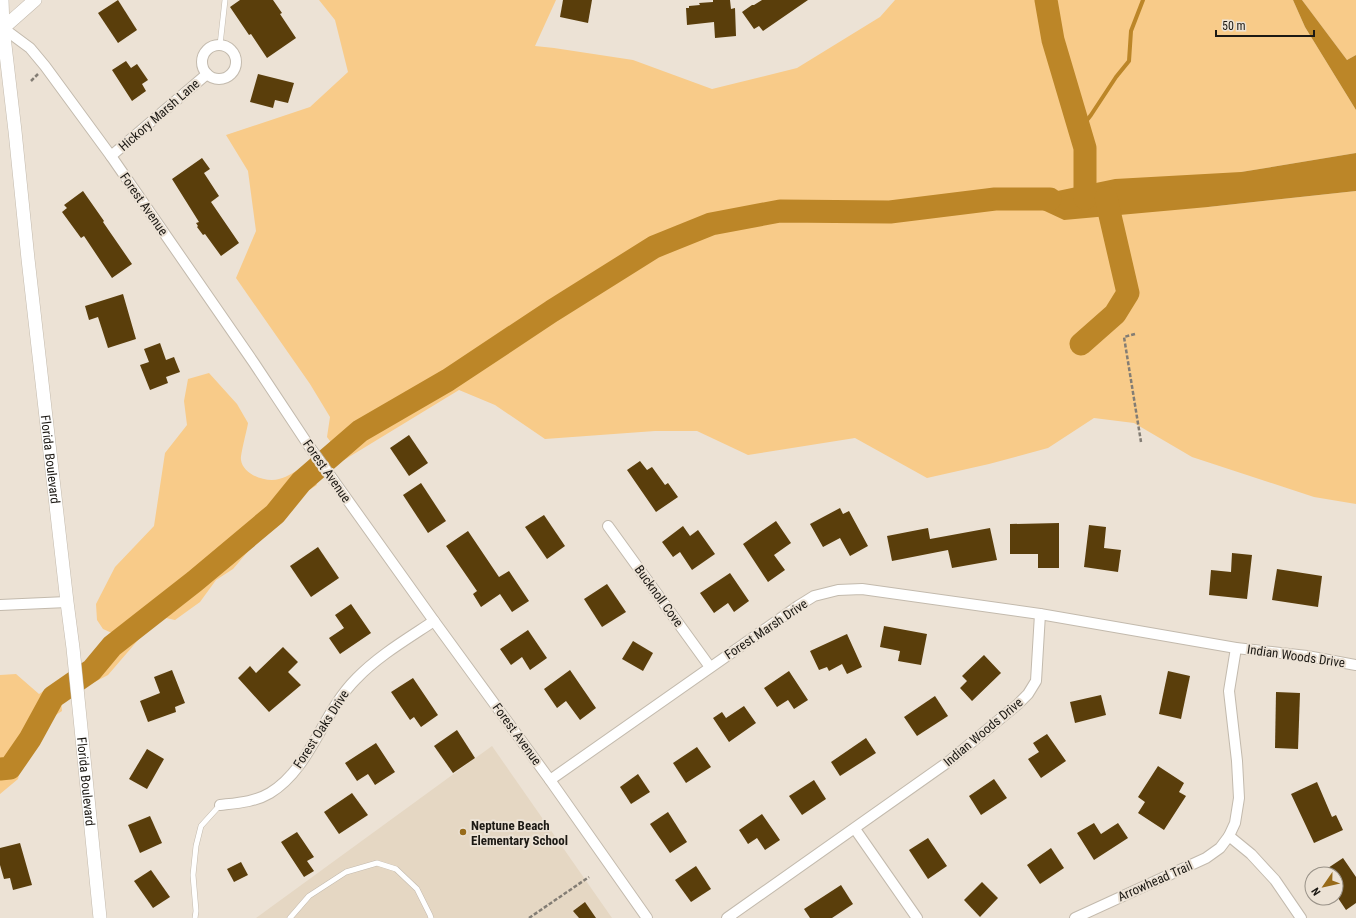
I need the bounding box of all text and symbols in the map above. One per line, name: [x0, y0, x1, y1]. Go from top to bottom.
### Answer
scale bar: [1216, 12, 1314, 38]
text: 50 m: [1222, 19, 1246, 33]
street label: Hickory Marsh Lane: [116, 76, 202, 154]
street label: Forest Avenue: [117, 170, 171, 238]
street label: Florida Boulevard: [38, 414, 63, 505]
street label: Forest Avenue: [300, 437, 354, 505]
street label: Bucknoll Cove: [632, 562, 686, 630]
street label: Forest Marsh Drive: [722, 596, 810, 662]
street label: Indian Woods Drive: [1246, 642, 1346, 670]
street label: Forest Oaks Drive: [290, 687, 352, 771]
street label: Indian Woods Drive: [940, 695, 1026, 769]
street label: Forest Avenue: [490, 700, 544, 768]
street label: Florida Boulevard: [74, 736, 98, 827]
place label: Neptune Beach Elementary School: [471, 818, 568, 848]
marker: Neptune Beach Elementary School: [458, 827, 468, 837]
street label: Arrowhead Trail: [1115, 858, 1195, 904]
north arrow: [1304, 866, 1344, 906]
text: N: [1309, 885, 1323, 898]

